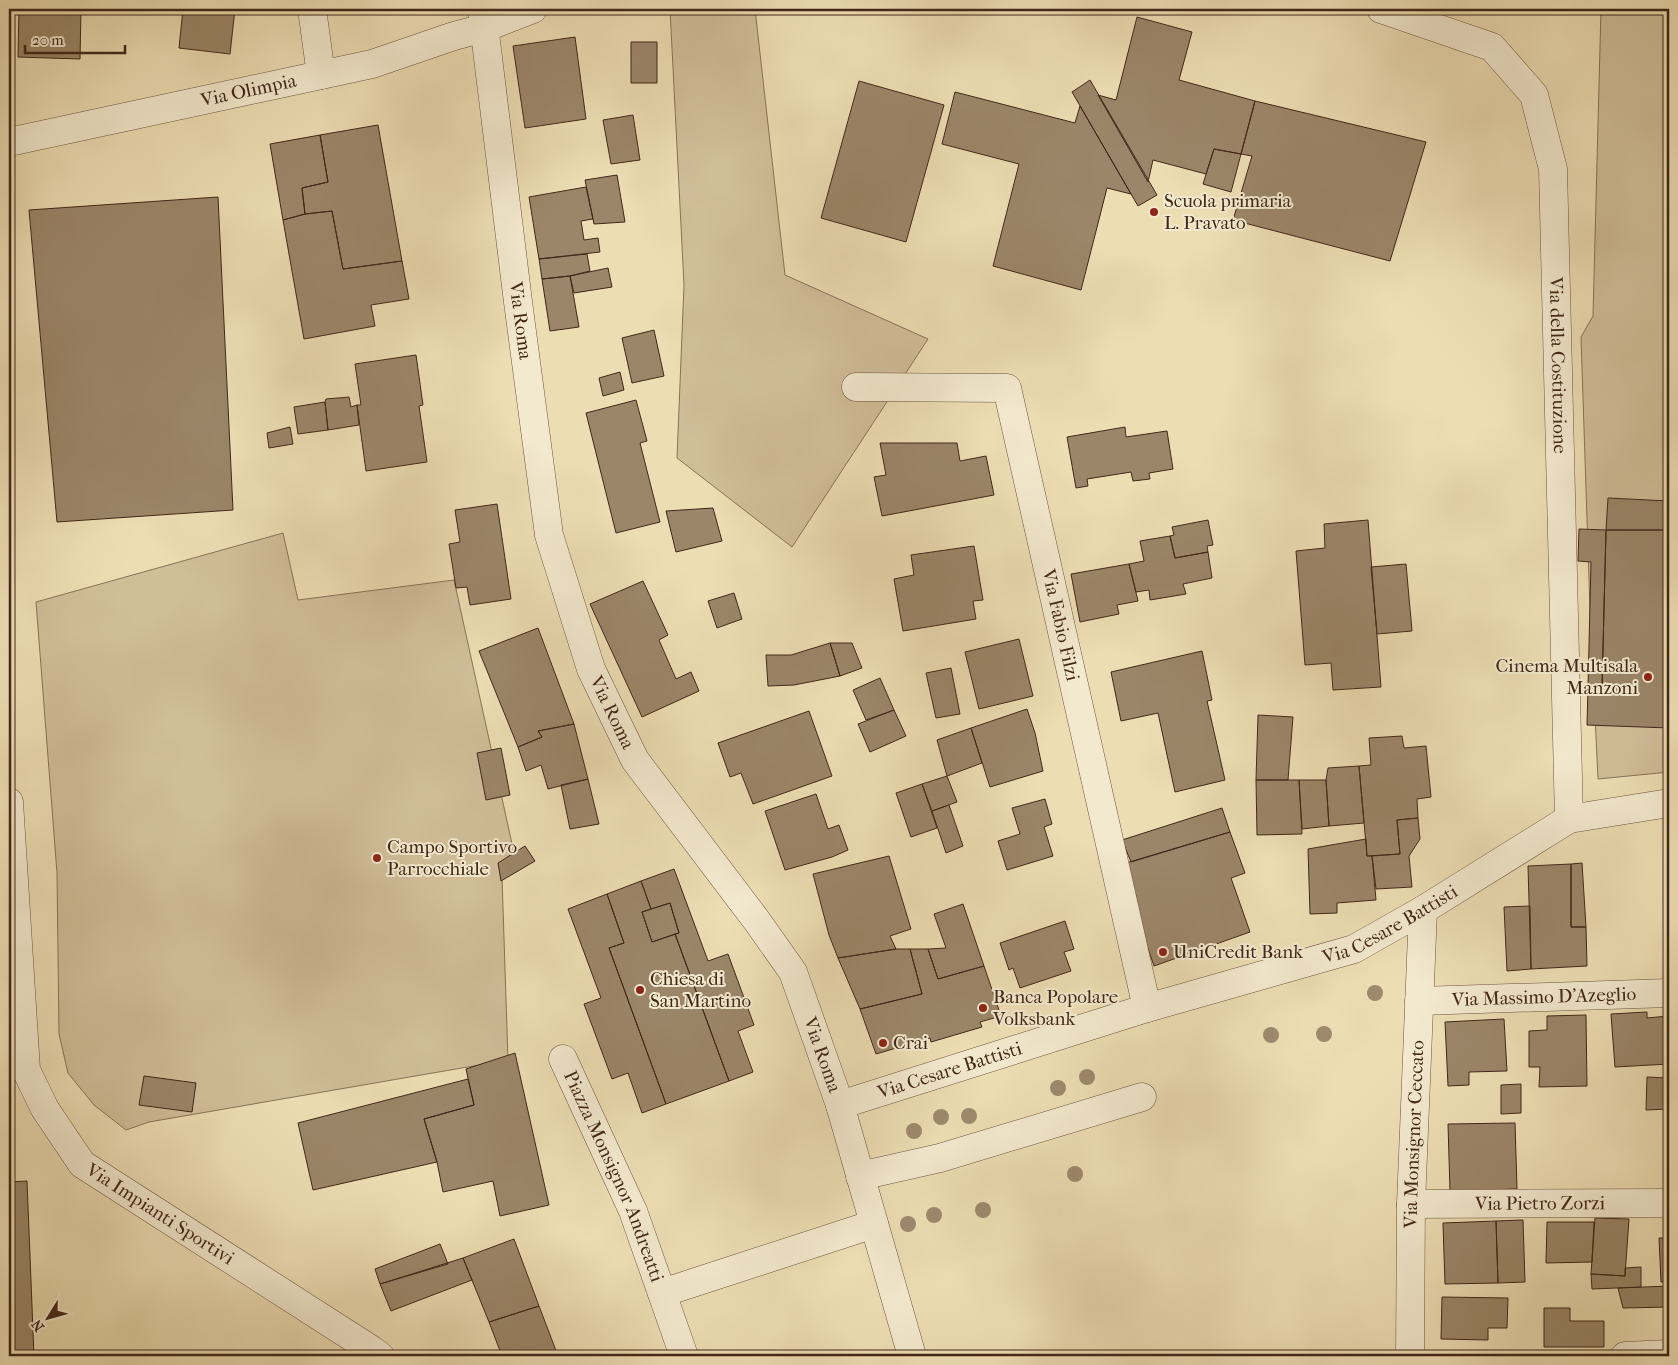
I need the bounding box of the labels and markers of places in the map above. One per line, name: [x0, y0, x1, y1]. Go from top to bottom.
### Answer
place label: Scuola primaria L. Pravato: [1164, 190, 1292, 234]
marker: Scuola primaria L. Pravato: [1148, 206, 1160, 218]
place label: Cinema Multisala Manzoni: [1495, 655, 1638, 699]
marker: Cinema Multisala Manzoni: [1642, 671, 1654, 683]
place label: Campo Sportivo Parrocchiale: [387, 836, 517, 880]
marker: Campo Sportivo Parrocchiale: [371, 852, 383, 864]
place label: UniCredit Bank: [1173, 941, 1303, 963]
marker: UniCredit Bank: [1157, 946, 1169, 958]
place label: Chiesa di San Martino: [650, 968, 751, 1012]
marker: Chiesa di San Martino: [634, 984, 646, 996]
place label: Banca Popolare Volksbank: [992, 986, 1118, 1030]
marker: Banca Popolare Volksbank: [977, 1002, 989, 1014]
place label: Crai: [893, 1032, 929, 1054]
marker: Crai: [877, 1037, 889, 1049]

